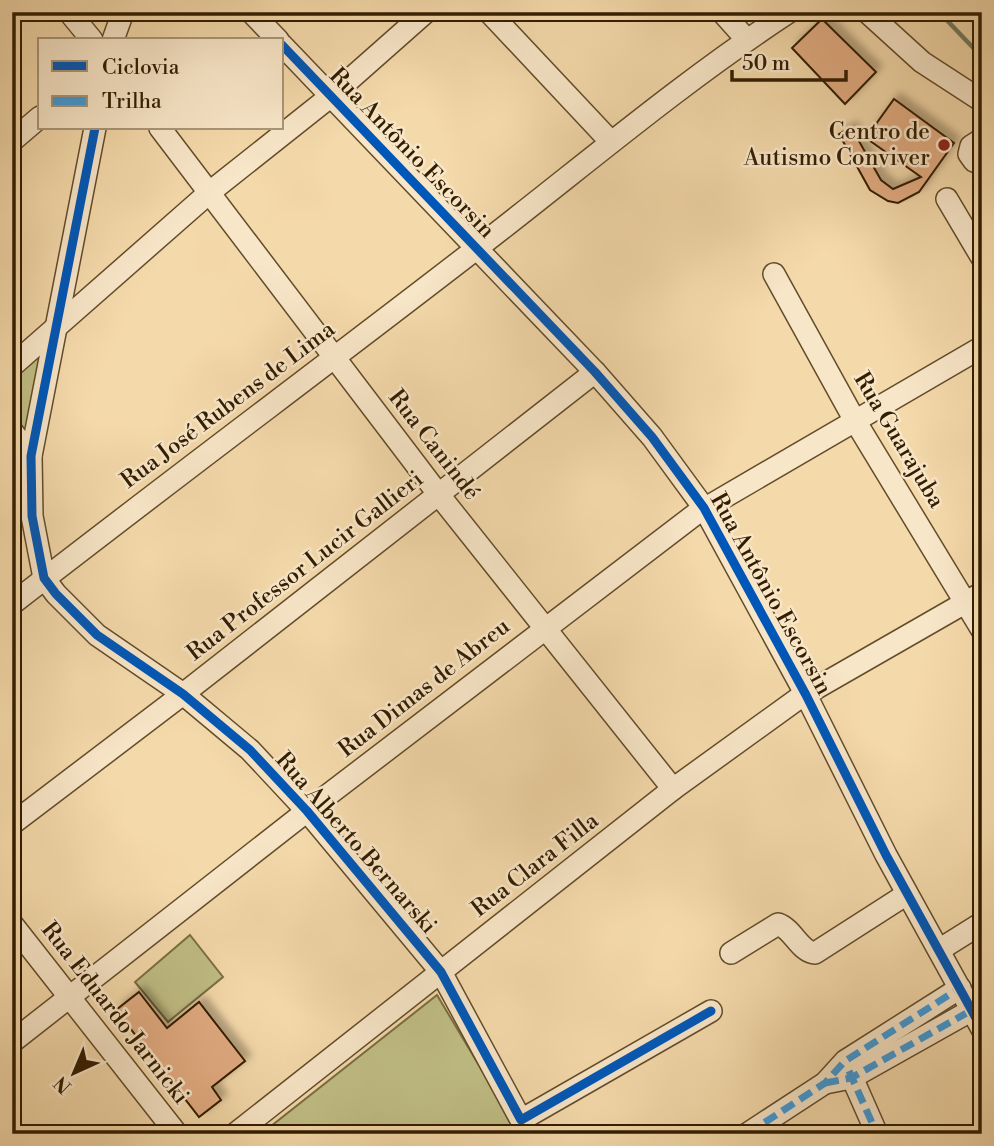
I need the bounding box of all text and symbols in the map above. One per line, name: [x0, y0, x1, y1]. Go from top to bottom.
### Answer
legend: [38, 38, 284, 130]
scale bar: [732, 38, 845, 82]
text: 50 m: [742, 51, 790, 77]
text: Ciclovia: [102, 55, 180, 81]
street label: Rua Antônio Escorsin: [323, 62, 501, 244]
text: Trilha: [102, 89, 162, 115]
place label: Centro de Autismo Conviver: [743, 118, 930, 172]
marker: Centro de Autismo Conviver: [936, 137, 952, 153]
street label: Rua José Rubens de Lima: [115, 315, 341, 495]
street label: Rua Guarajuba: [847, 367, 951, 513]
street label: Rua Canindé: [382, 384, 486, 506]
street label: Rua Professor Lucir Gallieri: [181, 465, 429, 667]
street label: Rua Antônio Escorsin: [704, 488, 838, 700]
street label: Rua Dimas de Abreu: [333, 612, 515, 764]
street label: Rua Alberto Bernarski: [269, 746, 443, 940]
street label: Rua Clara Filla: [466, 806, 604, 923]
street label: Rua Eduardo Jarnicki: [35, 916, 195, 1110]
north arrow: [38, 1038, 108, 1108]
text: N: [49, 1071, 77, 1098]

